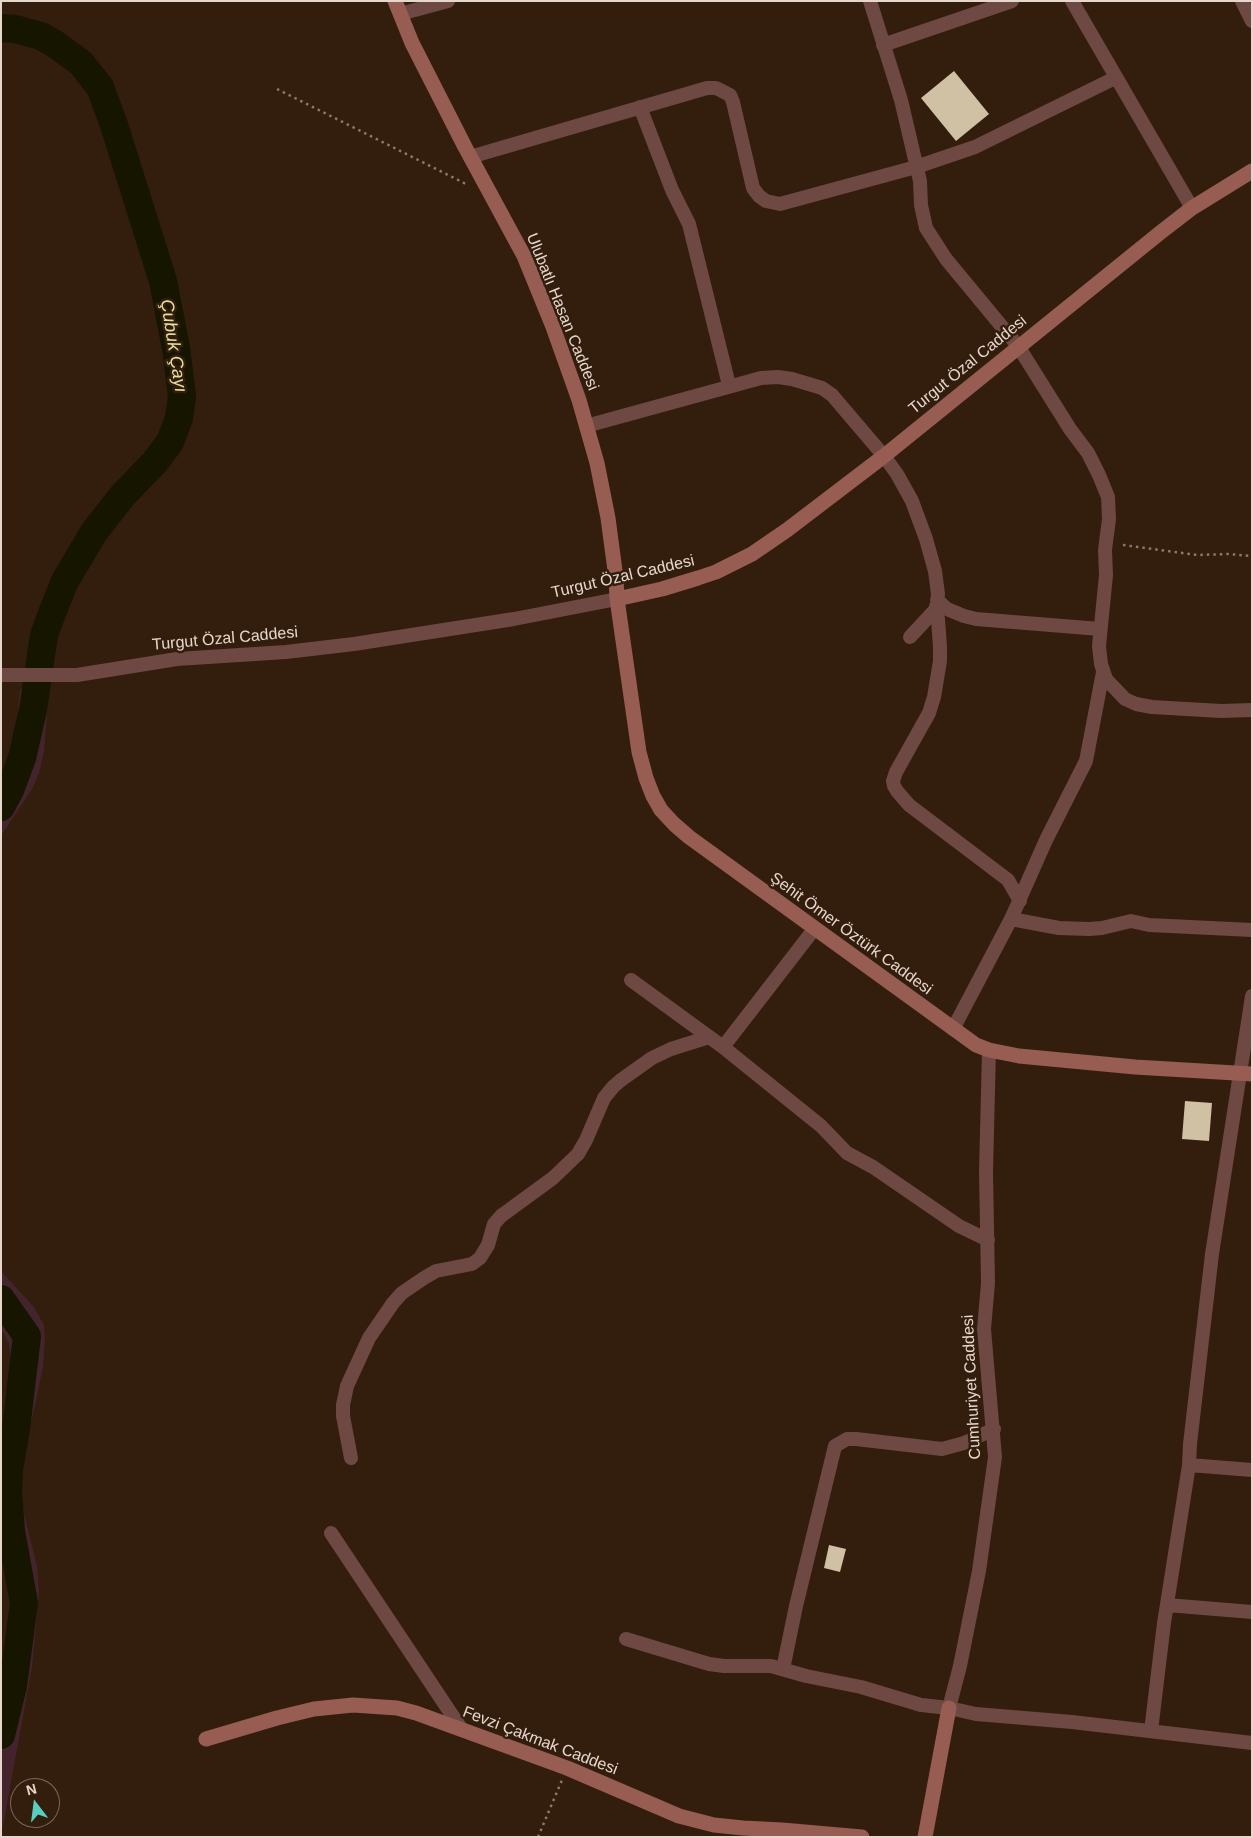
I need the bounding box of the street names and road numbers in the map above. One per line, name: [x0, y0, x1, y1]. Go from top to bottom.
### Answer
street label: Ulubatlı Hasan Caddesi: [522, 230, 602, 394]
street label: Turgut Özal Caddesi: [905, 312, 1031, 418]
street label: Turgut Özal Caddesi: [550, 551, 696, 603]
street label: Turgut Özal Caddesi: [151, 623, 299, 655]
street label: Şehit Ömer Öztürk Caddesi: [766, 869, 936, 999]
street label: Cumhuriyet Caddesi: [959, 1314, 985, 1460]
street label: Fevzi Çakmak Caddesi: [460, 1703, 620, 1779]

